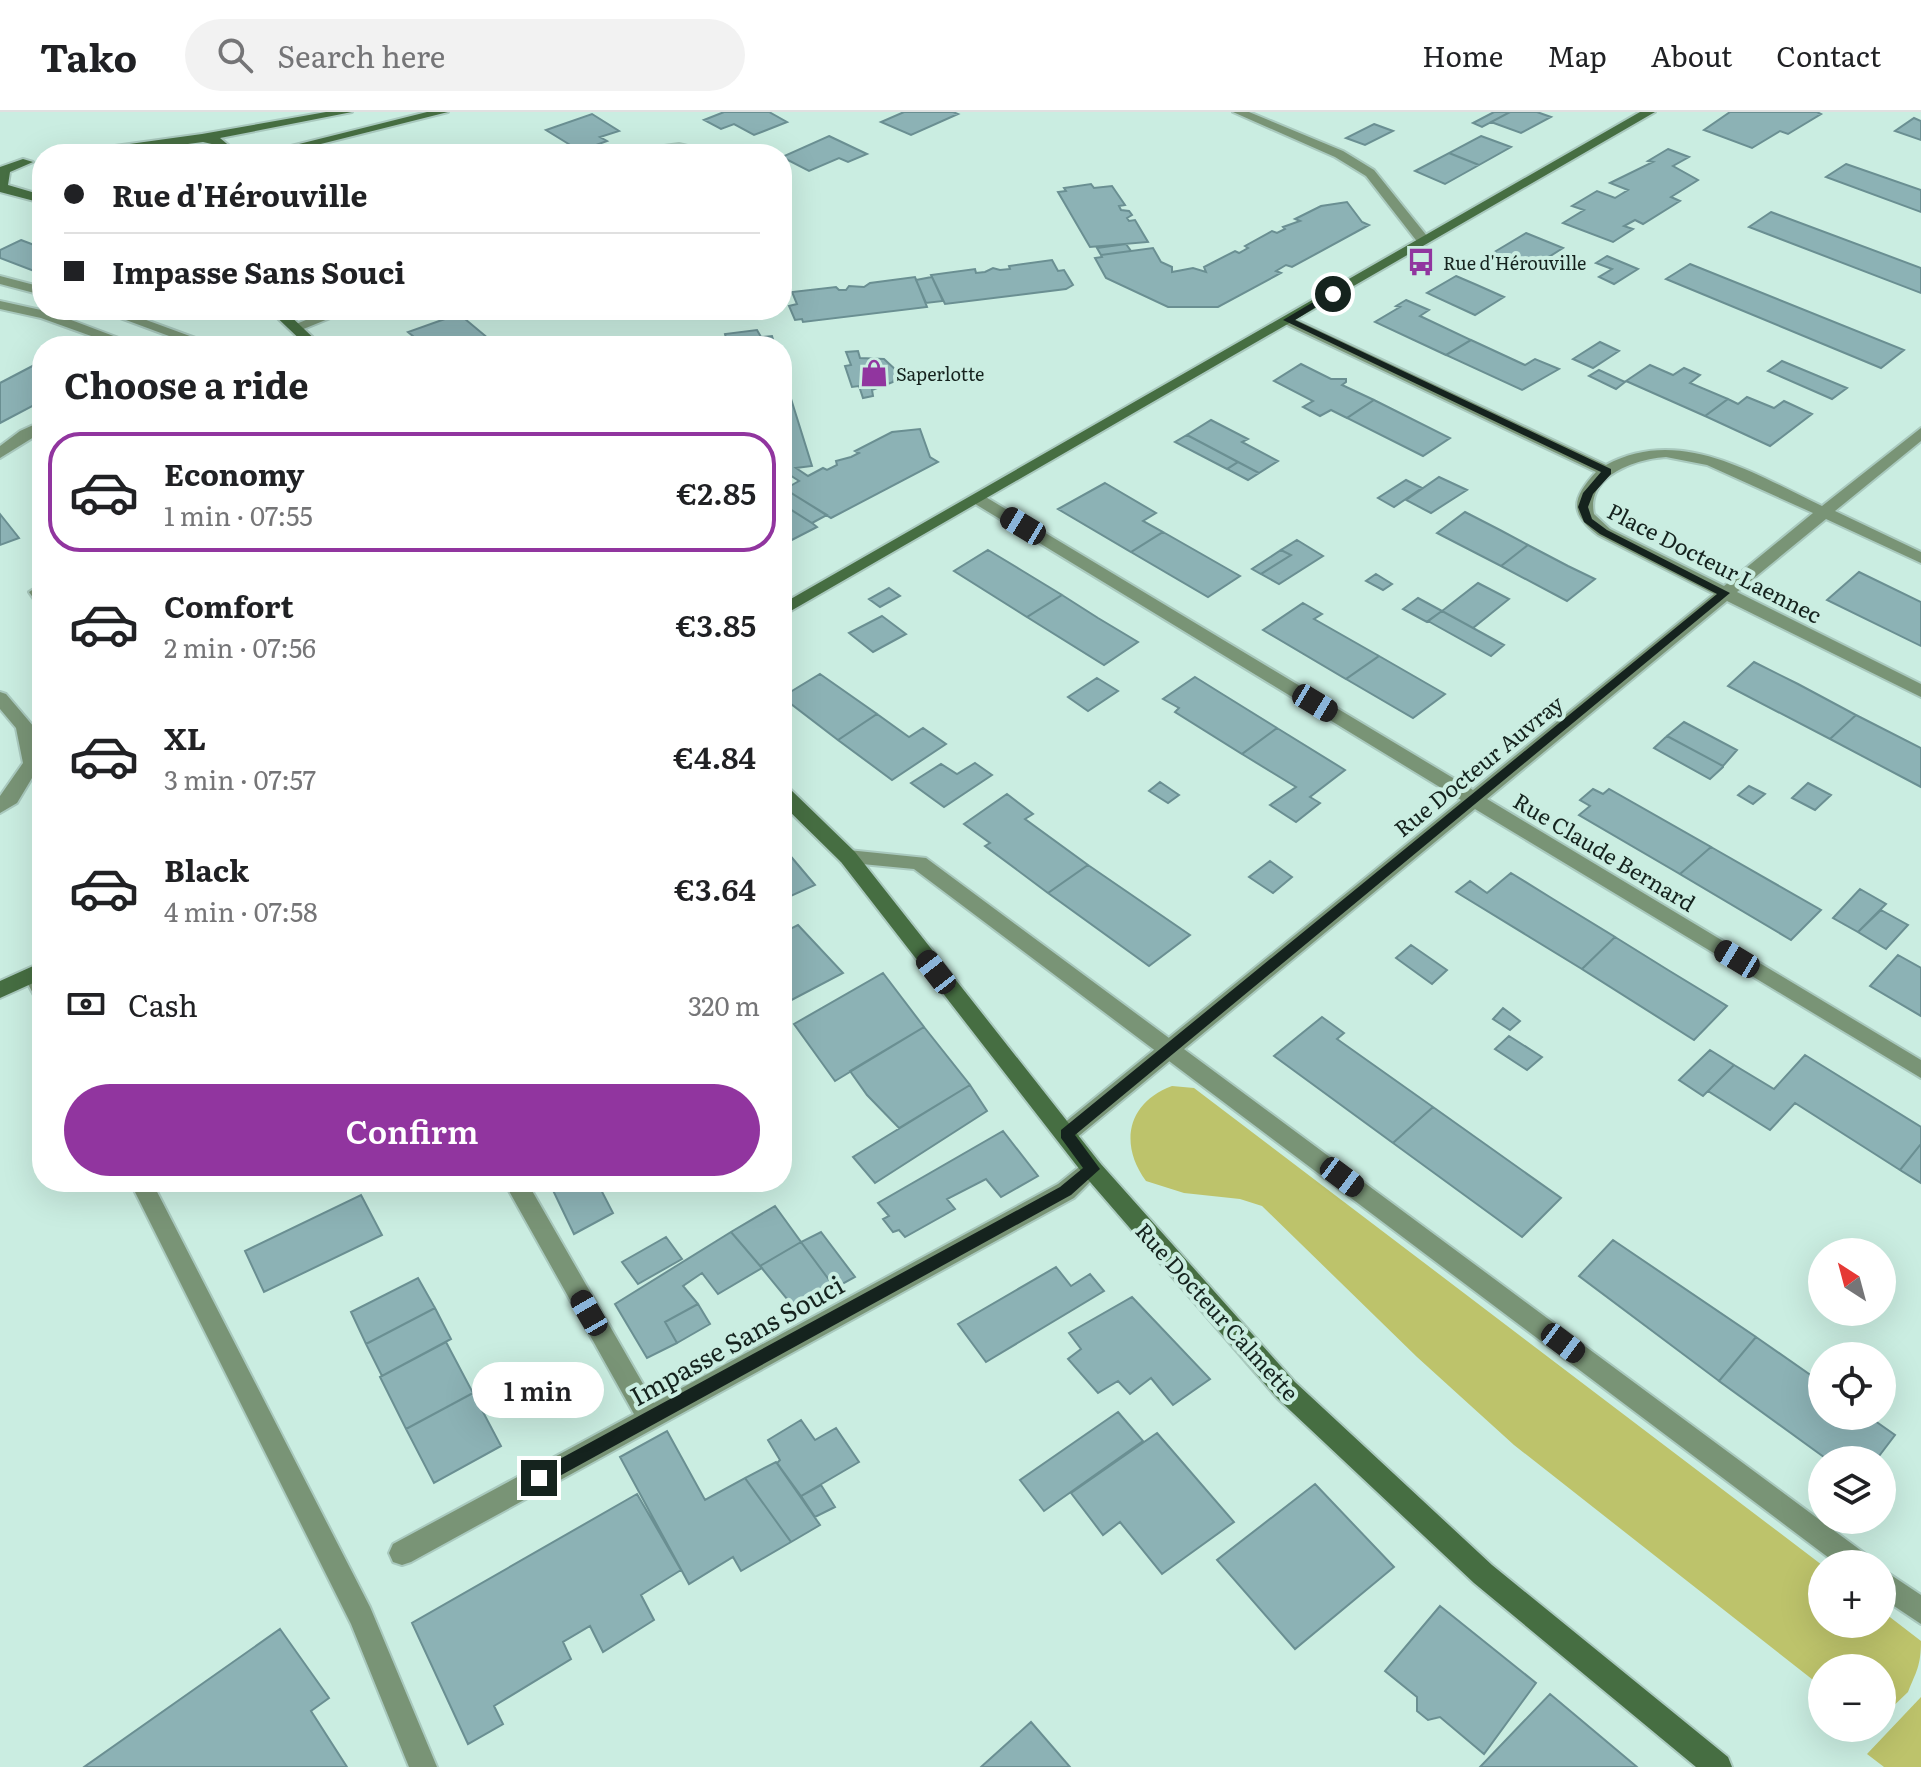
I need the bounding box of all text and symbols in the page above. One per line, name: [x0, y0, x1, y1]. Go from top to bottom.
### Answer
search box: [185, 19, 745, 91]
text: Tako: [40, 27, 137, 84]
icon: search: [213, 33, 257, 77]
text: Search here: [277, 33, 445, 77]
text: Home: [1422, 34, 1503, 76]
text: Map: [1547, 34, 1607, 76]
text: About: [1651, 34, 1732, 76]
text: Contact: [1776, 34, 1881, 76]
text: Rue d'Hérouville: [112, 172, 367, 216]
bus stop icon: Rue d'Hérouville: [1406, 247, 1436, 277]
text: Impasse Sans Souci: [112, 249, 405, 293]
place label: Rue d'Hérouville: [1443, 249, 1586, 276]
route start: [1315, 276, 1351, 312]
text: Choose a ride: [64, 357, 309, 410]
shop icon: Saperlotte: [859, 358, 889, 388]
place label: Saperlotte: [896, 360, 984, 387]
text: Economy: [164, 451, 304, 495]
icon: car: [68, 456, 140, 528]
text: €2.85: [677, 470, 756, 514]
street label: Place Docteur Laennec: [1602, 494, 1828, 630]
text: 1 min · 07:55: [164, 495, 313, 534]
car: [996, 503, 1050, 549]
text: Comfort: [164, 583, 294, 627]
icon: car: [68, 588, 140, 660]
text: €3.85: [676, 602, 756, 646]
text: 2 min · 07:56: [164, 627, 316, 666]
car: [1288, 680, 1342, 726]
street label: Rue Docteur Auvray: [1386, 686, 1570, 844]
text: XL: [164, 715, 206, 759]
icon: car: [68, 720, 140, 792]
text: €4.84: [673, 734, 756, 778]
text: 3 min · 07:57: [164, 759, 316, 798]
street label: Rue Claude Bernard: [1508, 783, 1702, 919]
text: Black: [164, 847, 249, 891]
icon: car: [68, 852, 140, 924]
text: €3.64: [674, 866, 756, 910]
text: 4 min · 07:58: [164, 891, 318, 930]
car: [1710, 936, 1764, 982]
car: [912, 946, 960, 998]
icon: cash: [64, 982, 108, 1026]
text: Cash: [128, 982, 198, 1026]
text: 320 m: [688, 985, 760, 1024]
button: Confirm: [64, 1084, 760, 1176]
car: [1316, 1153, 1368, 1201]
street label: Rue Docteur Calmette: [1129, 1215, 1307, 1407]
north arrow: [1808, 1238, 1896, 1326]
map controls: [1808, 1238, 1896, 1742]
street label: Impasse Sans Souci: [622, 1264, 850, 1414]
car: [567, 1286, 611, 1340]
car: [1537, 1319, 1589, 1367]
button: locate: [1808, 1342, 1896, 1430]
callout: 1 min: [473, 1362, 605, 1418]
text: 1 min: [504, 1370, 572, 1409]
button: layers: [1808, 1446, 1896, 1534]
route end: [521, 1460, 557, 1496]
button: +: [1808, 1550, 1896, 1638]
button: −: [1808, 1654, 1896, 1742]

